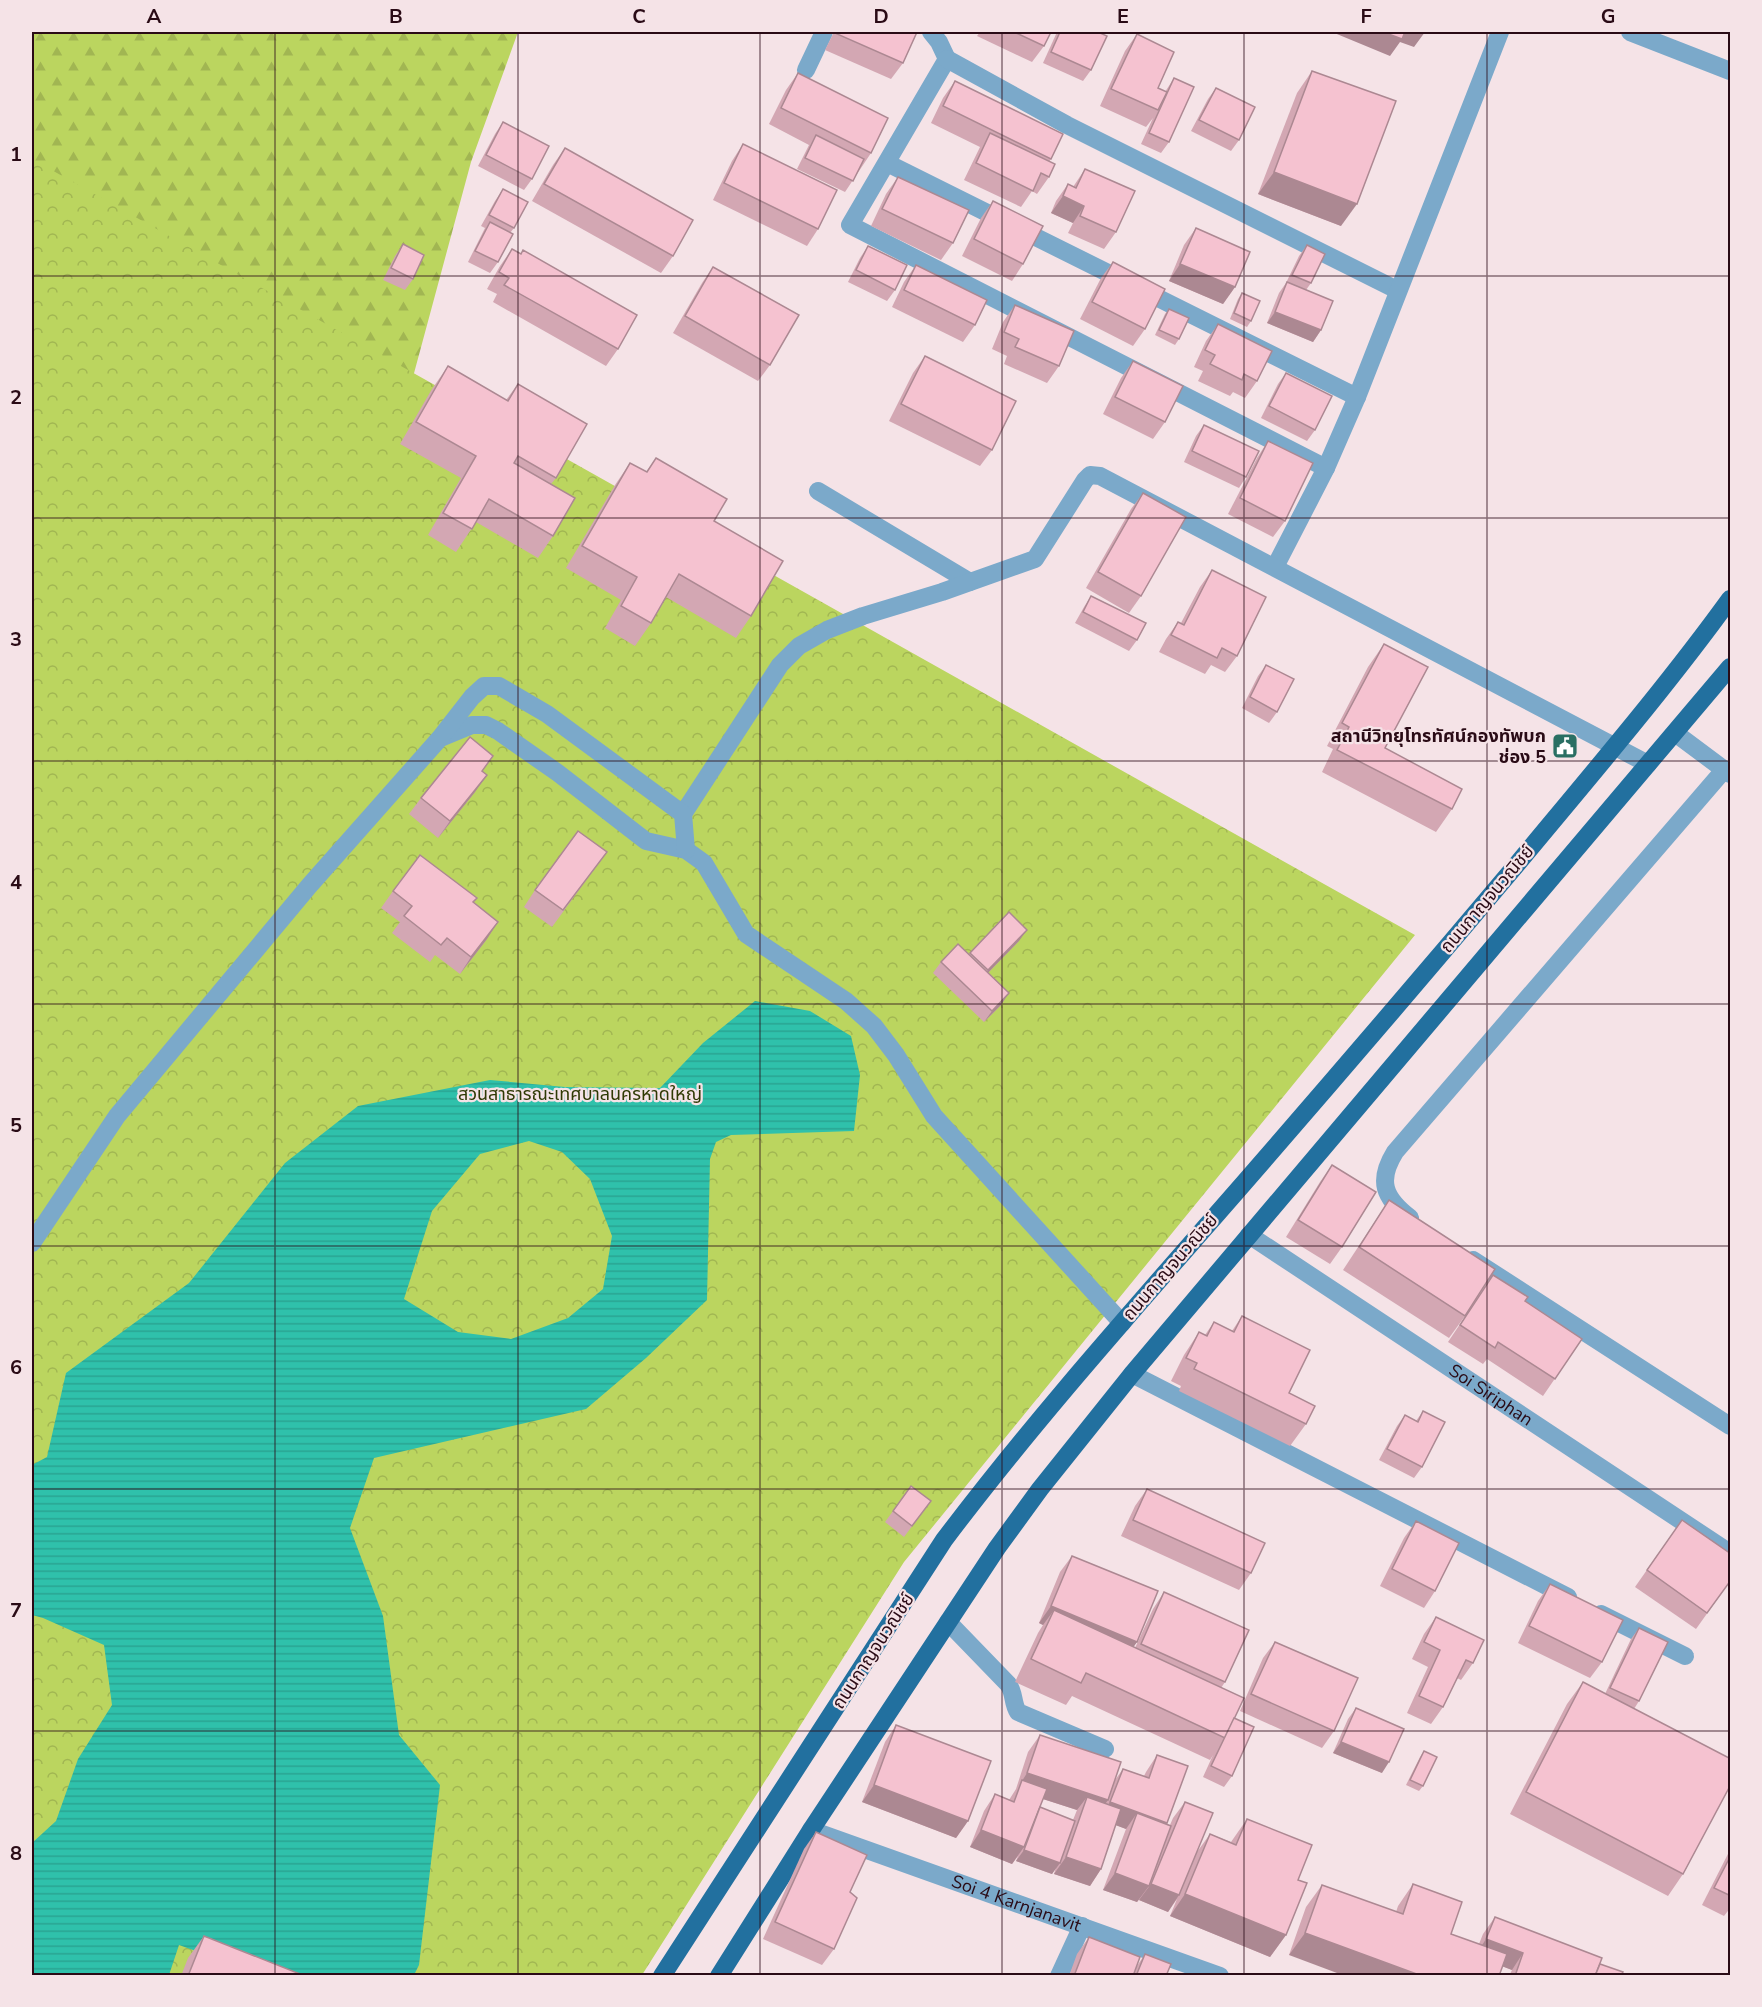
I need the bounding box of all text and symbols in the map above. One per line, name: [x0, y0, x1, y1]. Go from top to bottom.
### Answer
text: A: [147, 3, 162, 30]
text: B: [389, 3, 403, 30]
text: C: [632, 3, 646, 30]
text: D: [873, 3, 889, 30]
text: E: [1117, 3, 1129, 30]
text: F: [1360, 3, 1372, 30]
text: G: [1601, 3, 1615, 30]
text: 1: [10, 141, 22, 168]
text: 2: [10, 384, 22, 411]
text: 3: [10, 626, 22, 653]
place label: สถานีวิทยุโทรทัศน์กองทัพบก ช่อง 5: [1331, 724, 1546, 769]
public building icon: สถานีวิทยุโทรทัศน์กองทัพบก ช่อง 5: [1550, 731, 1580, 761]
street label: ถนนกาญจนวณิชย์: [1435, 840, 1539, 958]
text: 4: [10, 869, 22, 896]
park label: สวนสาธารณะเทศบาลนครหาดใหญ่: [458, 1082, 702, 1106]
text: 5: [10, 1112, 22, 1139]
street label: ถนนกาญจนวณิชย์: [1117, 1209, 1223, 1325]
text: 6: [10, 1354, 22, 1381]
street label: Soi Siriphan: [1444, 1358, 1538, 1432]
street label: ถนนกาญจนวณิชย์: [827, 1588, 920, 1714]
text: 7: [10, 1597, 22, 1624]
text: 8: [10, 1840, 22, 1867]
street label: Soi 4 Karnjanavit: [948, 1869, 1085, 1938]

